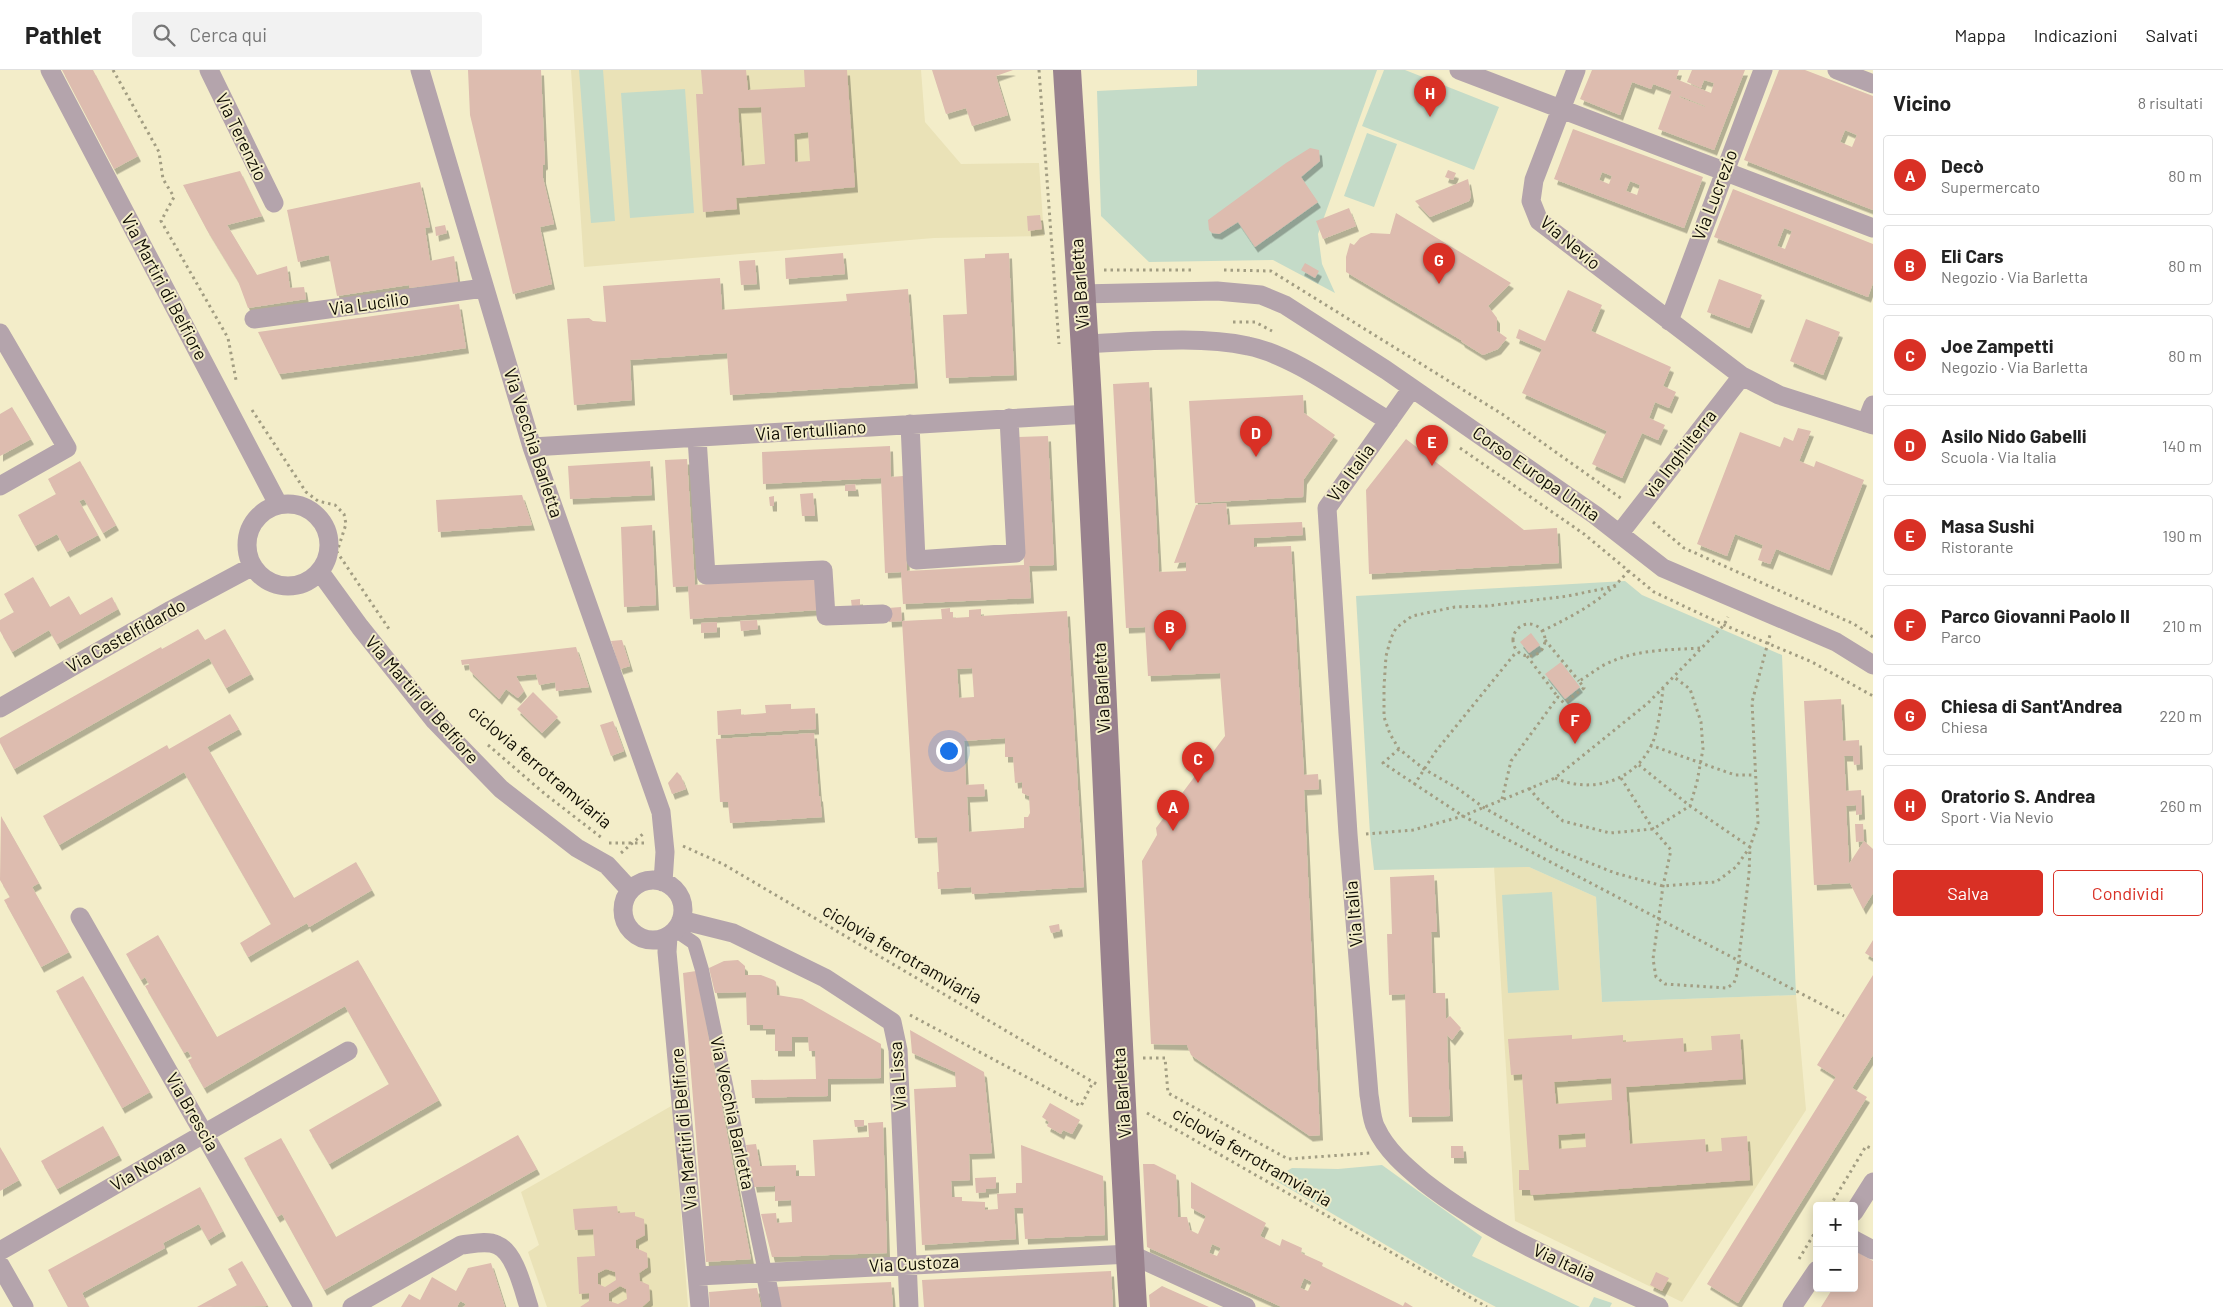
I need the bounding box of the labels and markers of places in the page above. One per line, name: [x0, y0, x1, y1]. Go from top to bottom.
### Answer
pin: H: [1414, 76, 1446, 117]
pin: G: [1423, 243, 1455, 284]
pin: D: [1240, 416, 1272, 457]
pin: E: [1416, 425, 1448, 466]
pin: B: [1154, 610, 1186, 651]
pin: F: [1559, 703, 1591, 744]
pin: C: [1182, 742, 1214, 783]
pin: A: [1157, 790, 1189, 831]

